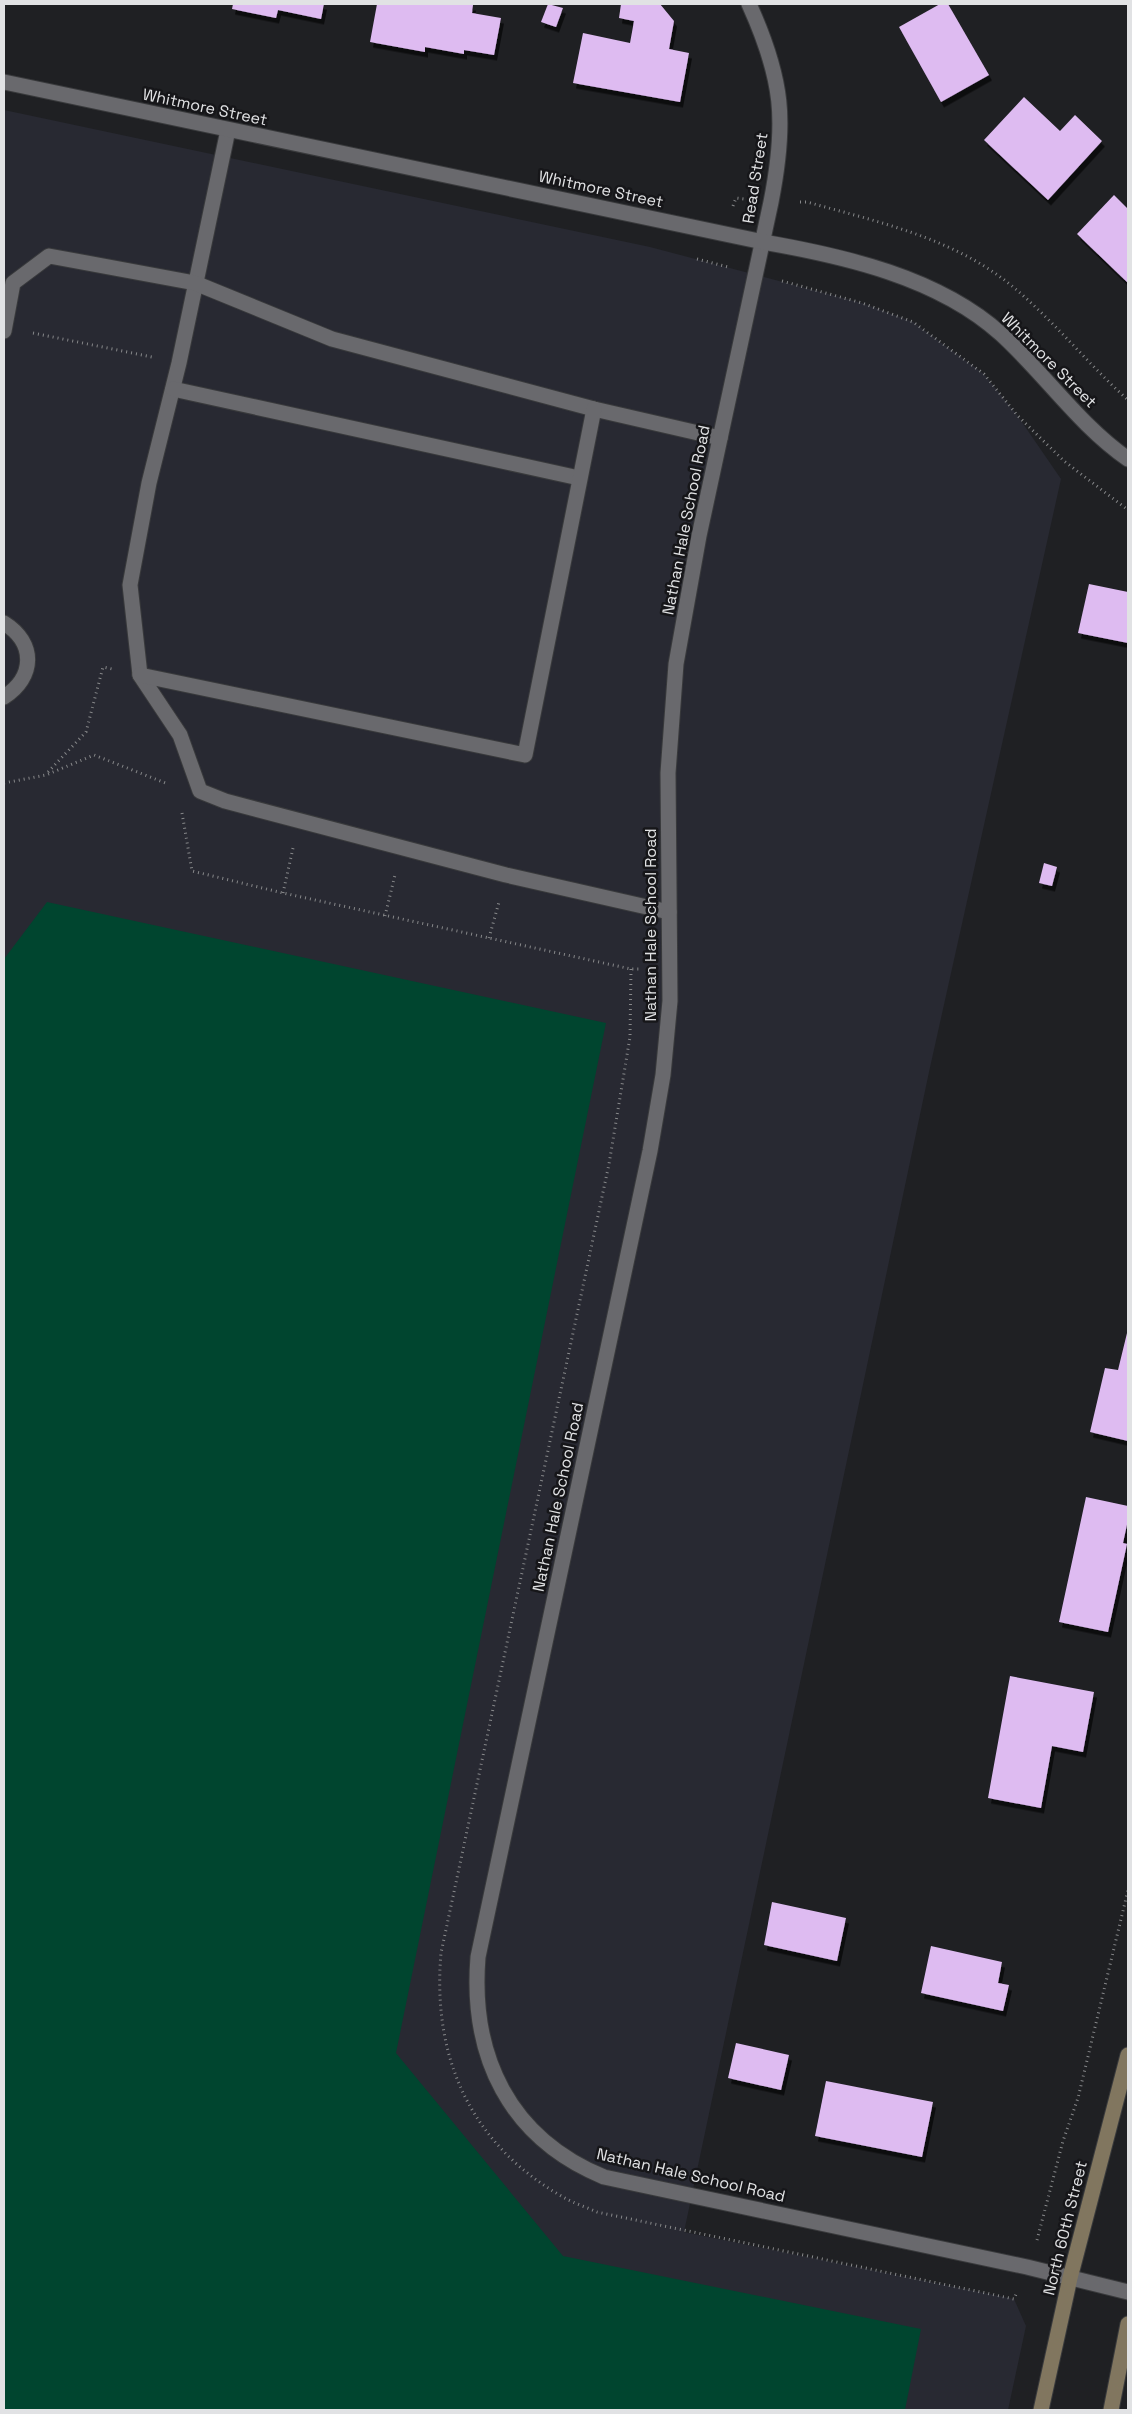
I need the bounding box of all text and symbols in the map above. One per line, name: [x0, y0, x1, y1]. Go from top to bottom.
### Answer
street label: Whitmore Street: [141, 84, 269, 130]
street label: Read Street: [737, 131, 773, 225]
street label: Whitmore Street: [537, 166, 665, 212]
street label: Whitmore Street: [997, 308, 1101, 412]
street label: Nathan Hale School Road: [657, 423, 715, 617]
street label: Nathan Hale School Road: [640, 828, 661, 1022]
street label: Nathan Hale School Road: [528, 1400, 588, 1594]
street label: Nathan Hale School Road: [595, 2143, 787, 2207]
street label: North 60th Street: [1038, 2158, 1092, 2298]

